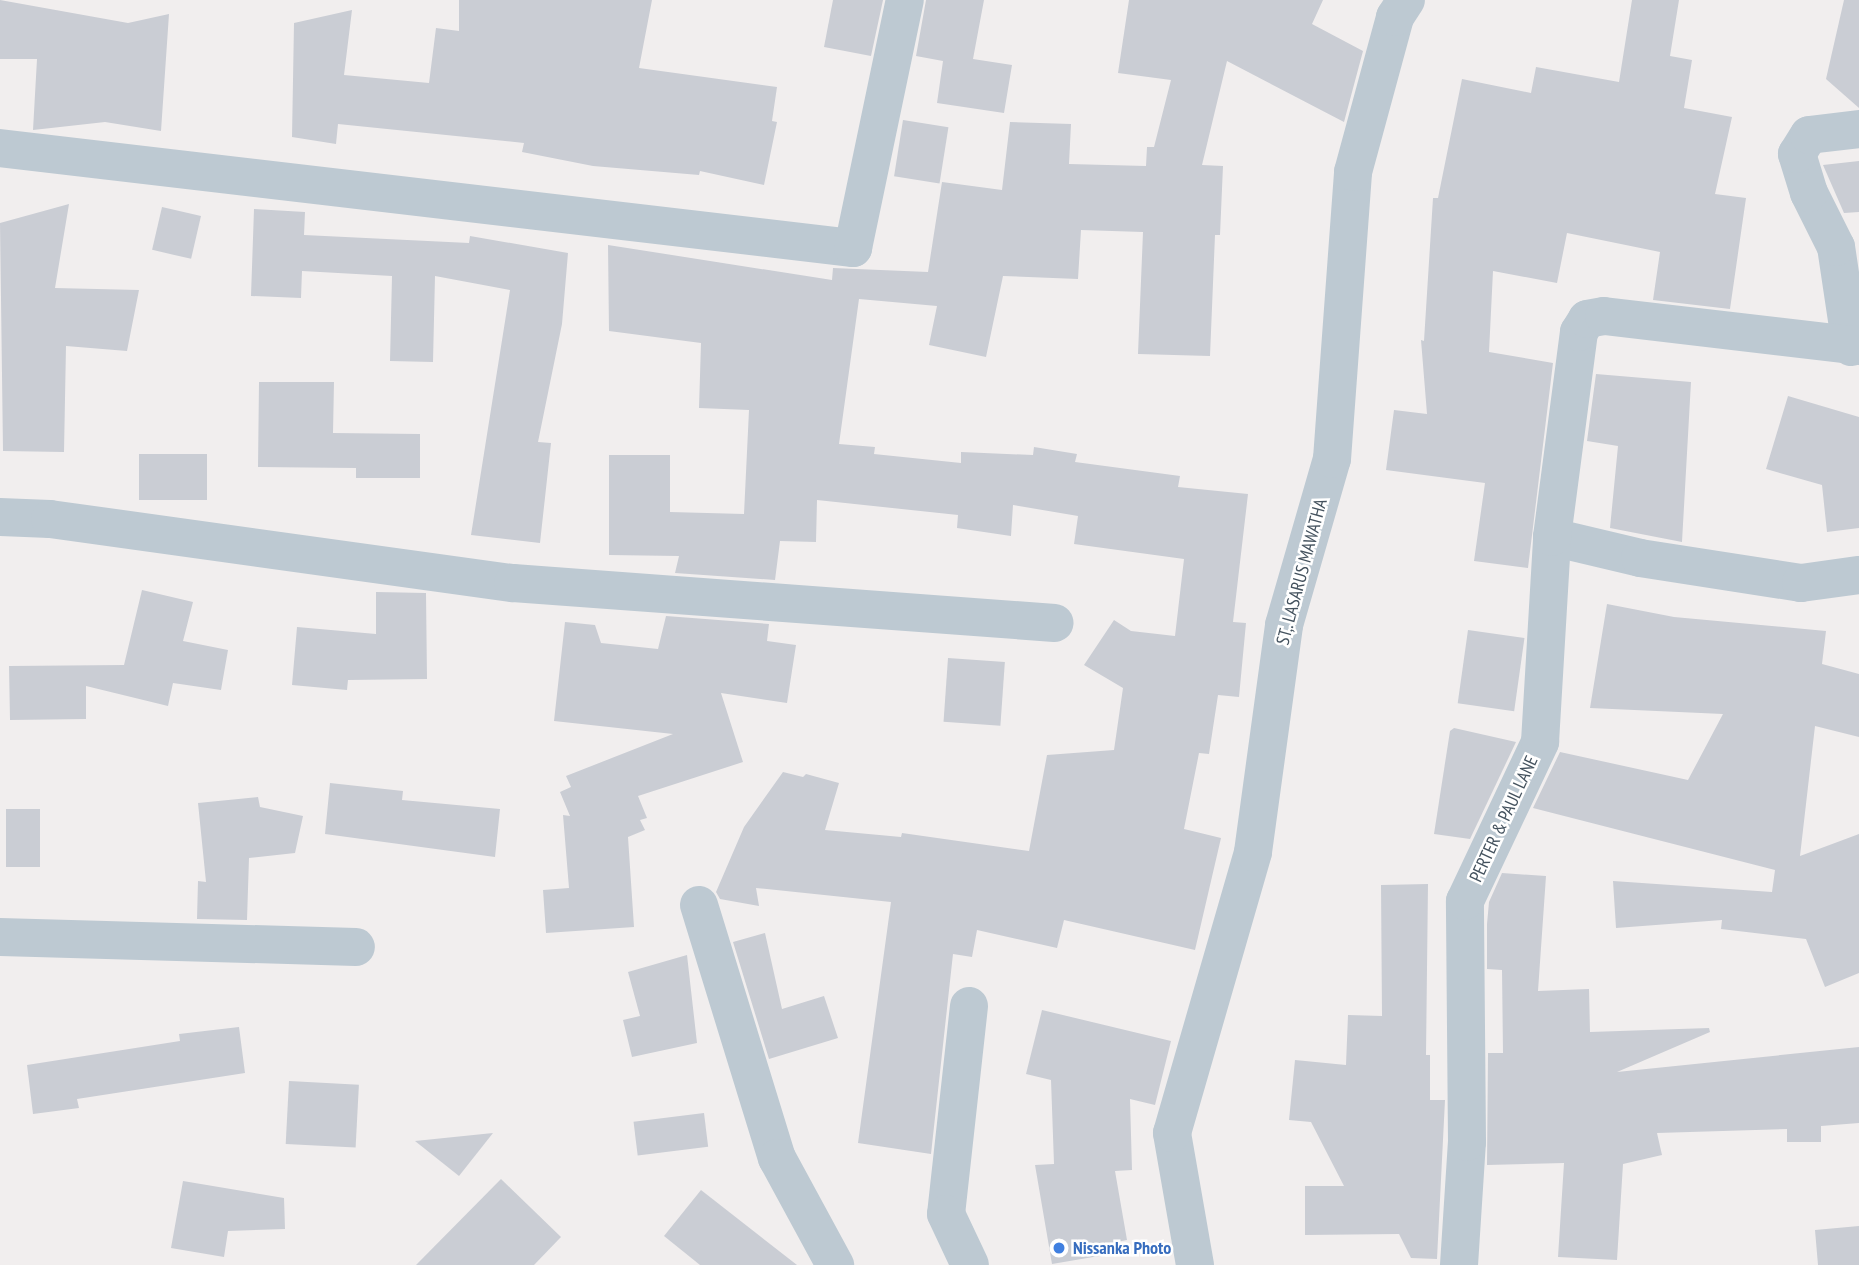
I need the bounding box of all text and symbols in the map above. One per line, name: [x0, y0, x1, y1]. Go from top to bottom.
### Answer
street label: ST,. LASARUS MAWATHA: [1272, 496, 1332, 648]
street label: PERTER & PAUL LANE: [1465, 752, 1543, 886]
place label: Nissanka Photo: [1073, 1237, 1171, 1259]
marker: Nissanka Photo: [1051, 1240, 1067, 1256]

